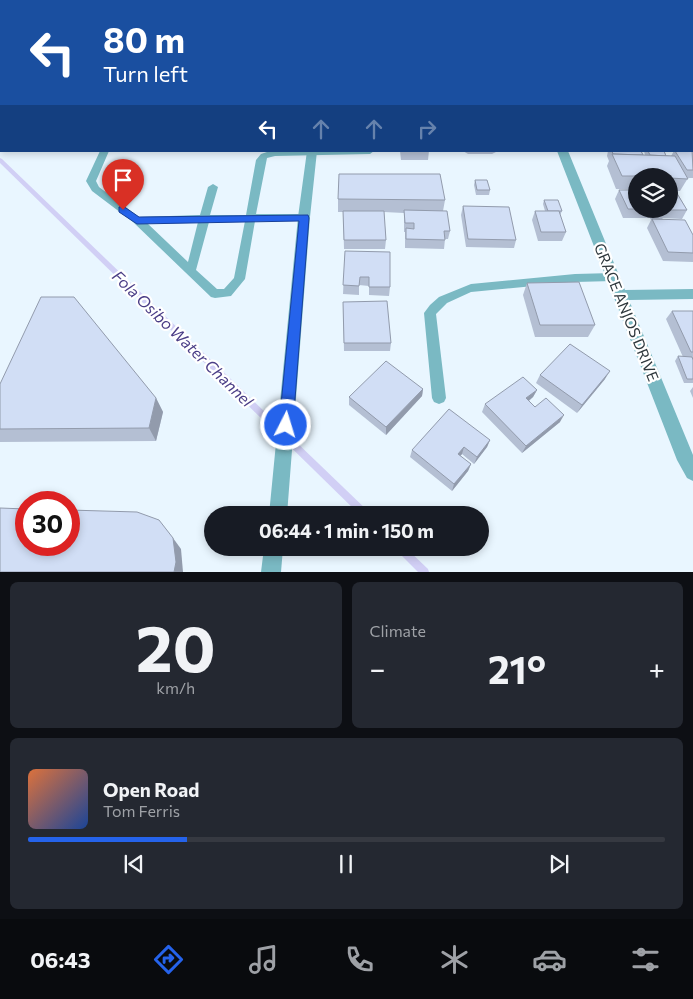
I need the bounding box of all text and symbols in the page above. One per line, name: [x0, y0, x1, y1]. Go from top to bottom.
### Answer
text: 80 m: [103, 17, 185, 60]
icon: left: [20, 20, 85, 85]
text: Turn left: [103, 60, 188, 87]
icon: left: [254, 115, 282, 143]
icon: ahead: [307, 115, 335, 143]
icon: ahead: [360, 115, 388, 143]
icon: right: [413, 115, 441, 143]
pin: [102, 159, 144, 210]
icon: arrive: [109, 166, 137, 194]
map controls: [628, 168, 678, 218]
button: layers: [628, 168, 678, 218]
street label: GRACE ANJOS DRIVE: [591, 240, 663, 384]
water label: Fola Osibo Water Channel: [109, 266, 258, 411]
position arrow: [259, 398, 311, 450]
speed limit sign: 30: [15, 491, 80, 556]
text: 06:44 · 1 min · 150 m: [259, 519, 434, 542]
text: 20: [136, 606, 216, 685]
text: Climate: [370, 621, 426, 640]
text: 21°: [488, 645, 546, 692]
text: −: [370, 651, 385, 685]
text: +: [649, 651, 665, 685]
text: km/h: [156, 678, 195, 697]
text: Open Road: [103, 778, 199, 801]
text: Tom Ferris: [103, 801, 180, 820]
icon: previous: [120, 850, 148, 878]
icon: pause: [332, 850, 360, 878]
icon: next: [545, 850, 573, 878]
icon: directions: [151, 942, 186, 977]
icon: music: [246, 942, 281, 977]
icon: phone: [342, 942, 377, 977]
icon: climate: [437, 942, 472, 977]
icon: car: [532, 942, 567, 977]
icon: filters: [628, 942, 663, 977]
text: 06:43: [30, 946, 91, 973]

